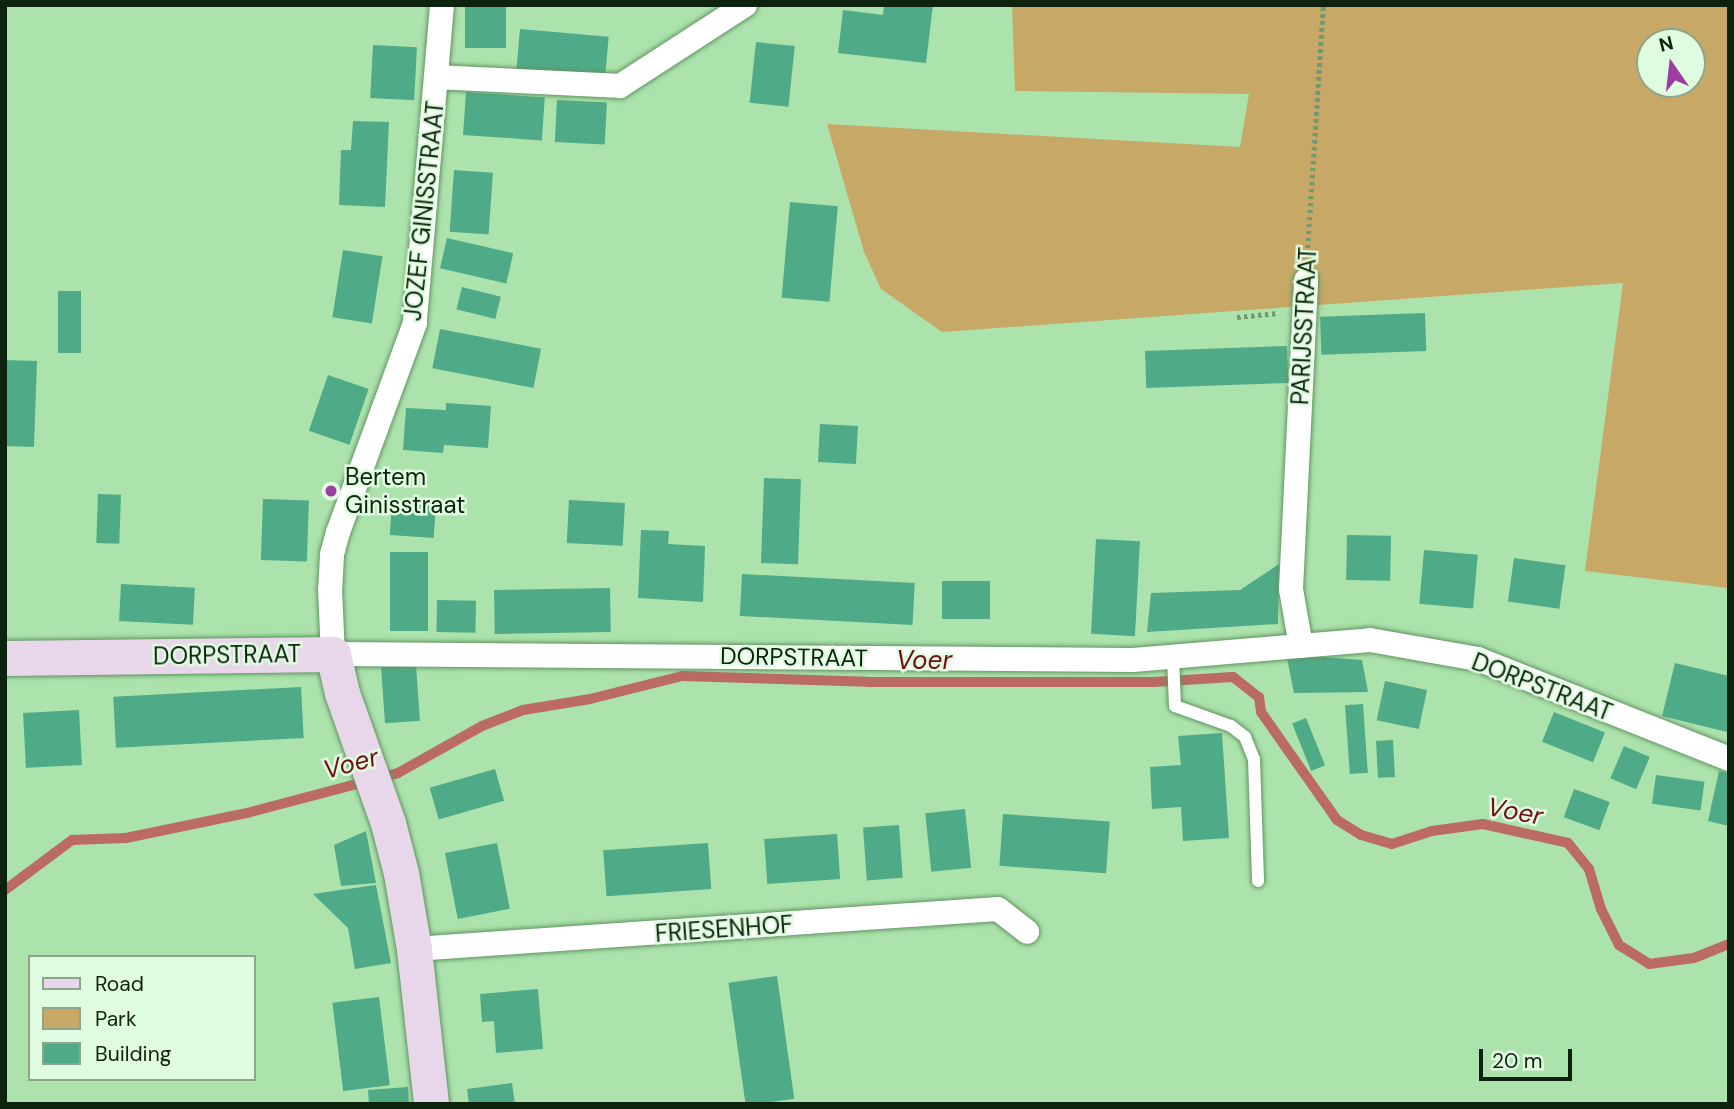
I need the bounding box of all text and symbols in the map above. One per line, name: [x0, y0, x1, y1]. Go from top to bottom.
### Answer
north arrow: [1636, 28, 1706, 98]
text: N: [1657, 30, 1676, 58]
street label: JOZEF GINISSTRAAT: [398, 100, 450, 322]
street label: PARIJSSTRAAT: [1285, 246, 1323, 406]
place label: Bertem Ginisstraat: [345, 463, 466, 519]
marker: Bertem Ginisstraat: [323, 483, 339, 499]
street label: DORPSTRAAT: [153, 639, 301, 671]
street label: DORPSTRAAT: [720, 641, 868, 673]
water label: Voer: [896, 645, 952, 677]
street label: DORPSTRAAT: [1468, 647, 1616, 727]
water label: Voer: [320, 742, 382, 786]
water label: Voer: [1485, 792, 1545, 832]
street label: FRIESENHOF: [654, 910, 794, 948]
legend: [28, 955, 256, 1081]
text: Road: [95, 970, 144, 998]
text: Park: [95, 1005, 136, 1033]
scale bar: [1482, 1036, 1575, 1080]
text: Building: [95, 1040, 171, 1068]
text: 20 m: [1492, 1047, 1543, 1075]

